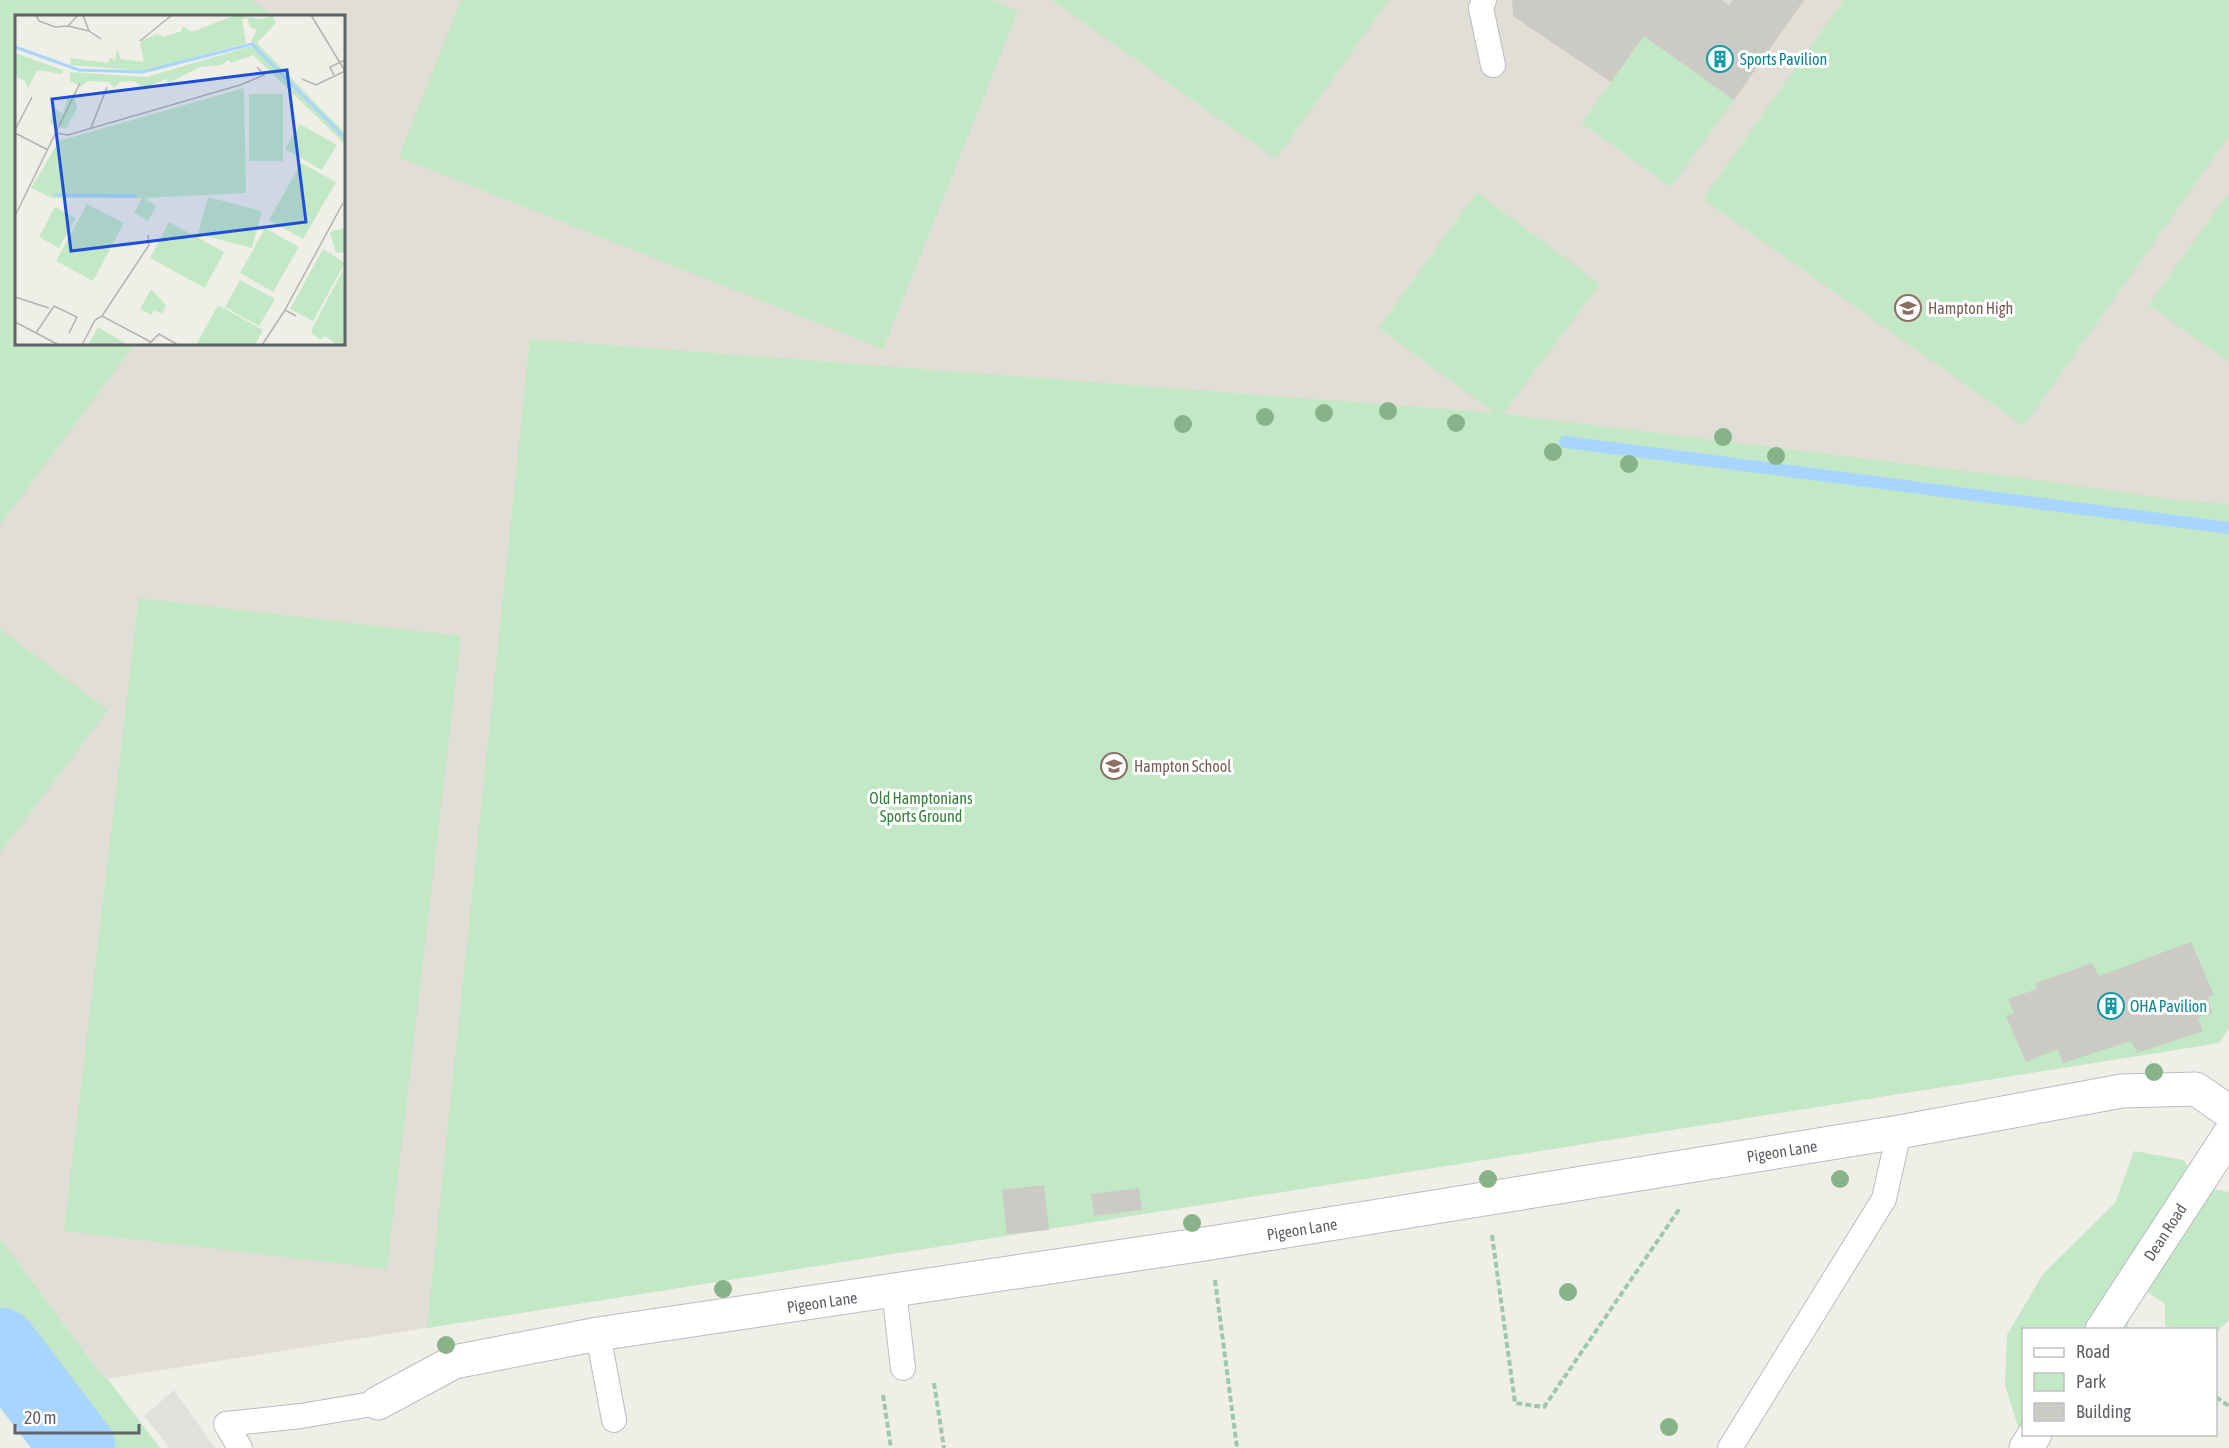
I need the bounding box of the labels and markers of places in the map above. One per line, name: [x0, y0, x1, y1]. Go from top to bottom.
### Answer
building icon: Sports Pavilion: [1705, 44, 1735, 74]
place label: Sports Pavilion: [1740, 50, 1827, 69]
school or university icon: Hampton High: [1893, 293, 1923, 323]
place label: Hampton High: [1928, 299, 2013, 318]
school or university icon: Hampton School: [1099, 751, 1129, 781]
place label: Hampton School: [1134, 757, 1232, 776]
building icon: OHA Pavilion: [2096, 991, 2126, 1021]
place label: OHA Pavilion: [2130, 997, 2207, 1015]

